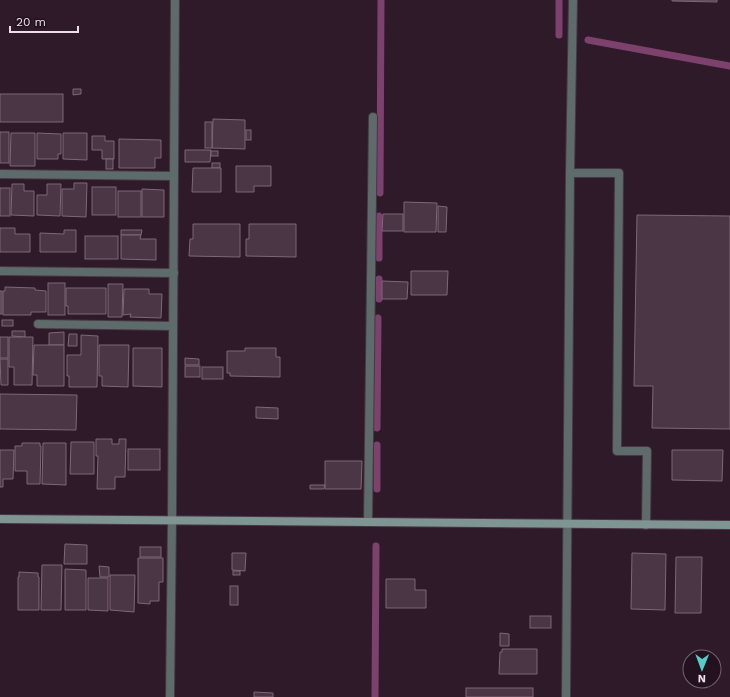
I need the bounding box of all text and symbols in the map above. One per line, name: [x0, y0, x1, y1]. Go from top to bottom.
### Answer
scale bar: [10, 8, 78, 34]
text: 20 m: [16, 15, 46, 29]
north arrow: [682, 649, 722, 689]
text: N: [698, 672, 706, 685]

